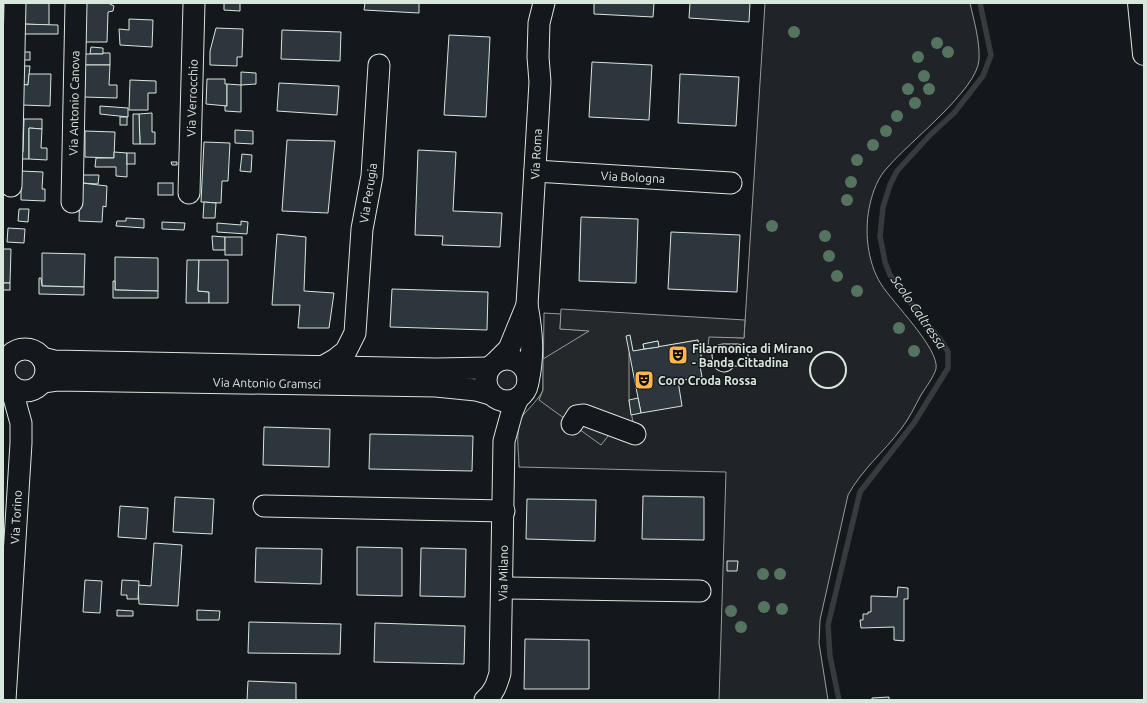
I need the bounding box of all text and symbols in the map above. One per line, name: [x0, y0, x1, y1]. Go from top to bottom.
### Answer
street label: Via Antonio Canova: [67, 50, 81, 156]
street label: Via Verrocchio: [184, 59, 200, 137]
street label: Via Roma: [528, 128, 544, 180]
street label: Via Perugia: [357, 162, 379, 224]
street label: Via Bologna: [600, 169, 666, 185]
water label: Scolo Caltressa: [888, 272, 949, 351]
place label: Filarmonica di Mirano - Banda Cittadina: [692, 342, 813, 369]
theatre icon: Filarmonica di Mirano - Banda Cittadina: [667, 344, 689, 366]
theatre icon: Coro Croda Rossa: [633, 369, 655, 391]
place label: Coro Croda Rossa: [658, 374, 757, 387]
street label: Via Antonio Gramsci: [213, 376, 321, 390]
street label: Via Torino: [8, 490, 24, 544]
street label: Via Milano: [496, 545, 510, 601]

